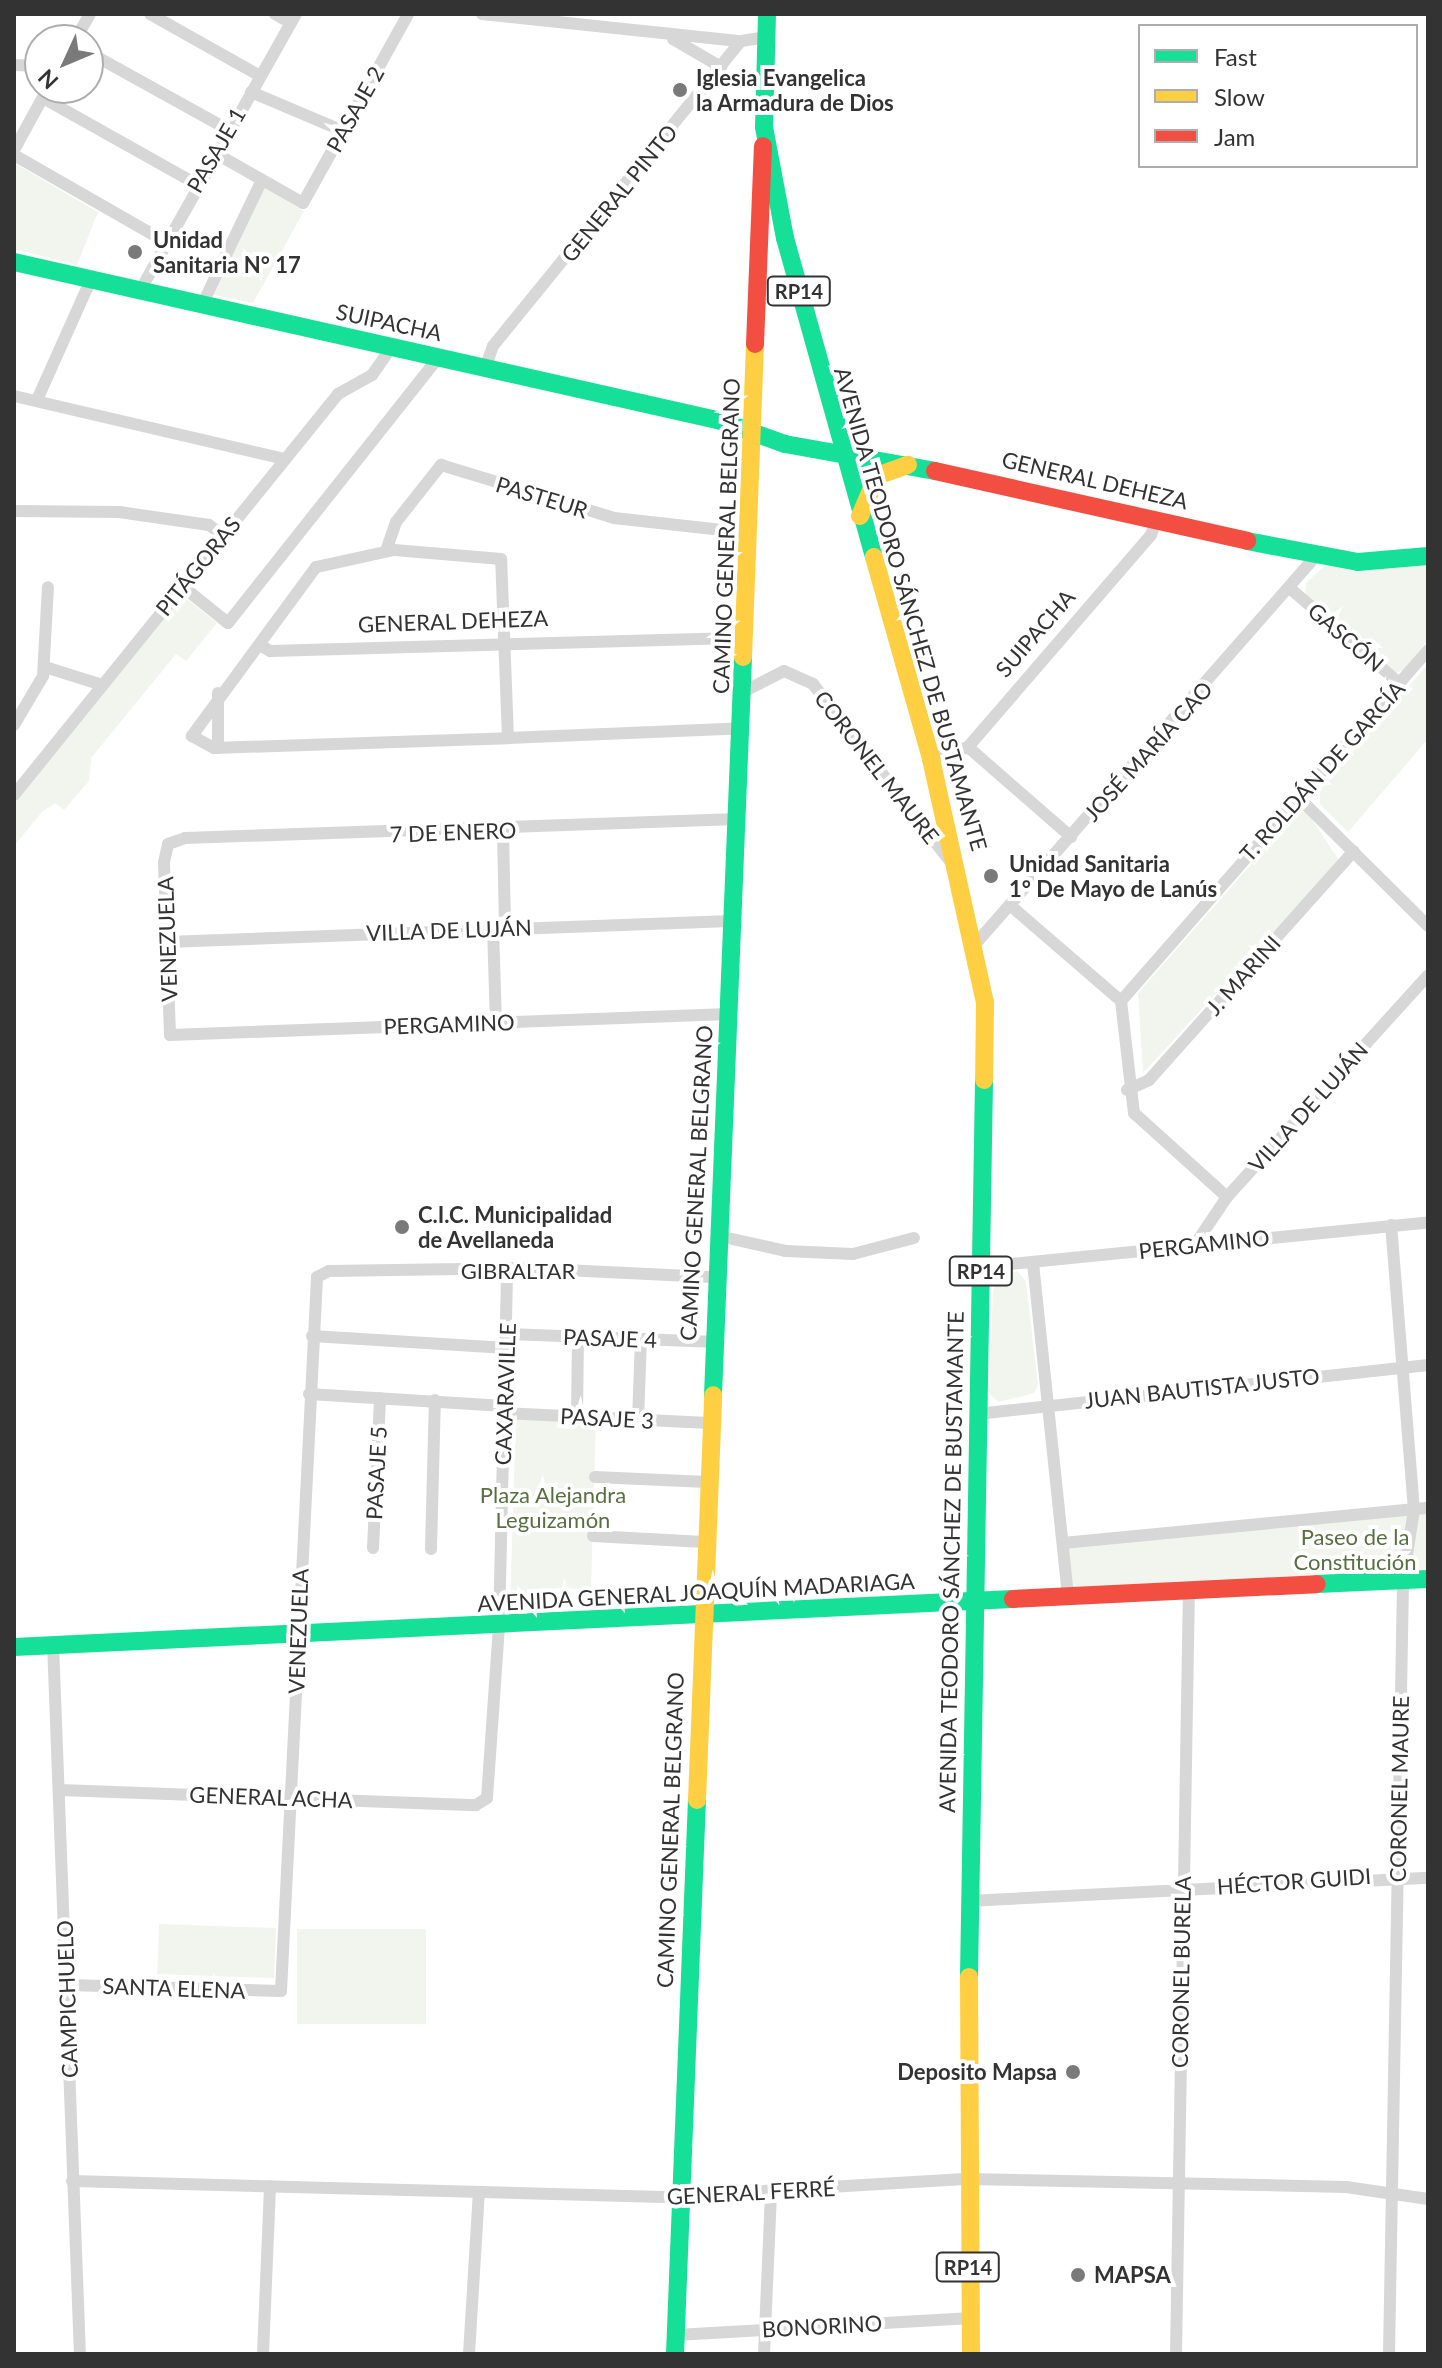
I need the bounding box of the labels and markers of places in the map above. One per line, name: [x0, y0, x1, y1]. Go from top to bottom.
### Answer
place label: Iglesia Evangelica la Armadura de Dios: [696, 64, 895, 116]
marker: Iglesia Evangelica la Armadura de Dios: [671, 81, 689, 99]
place label: Unidad Sanitaria N° 17: [153, 226, 301, 278]
marker: Unidad Sanitaria N° 17: [124, 241, 146, 263]
place label: Unidad Sanitaria 1° De Mayo de Lanús: [1009, 850, 1217, 902]
marker: Unidad Sanitaria 1° De Mayo de Lanús: [980, 865, 1002, 887]
place label: C.I.C. Municipalidad de Avellaneda: [418, 1201, 612, 1252]
marker: C.I.C. Municipalidad de Avellaneda: [393, 1218, 411, 1236]
place label: Deposito Mapsa: [897, 2059, 1057, 2085]
marker: Deposito Mapsa: [1064, 2063, 1082, 2081]
place label: MAPSA: [1094, 2262, 1171, 2288]
marker: MAPSA: [1069, 2266, 1087, 2284]

